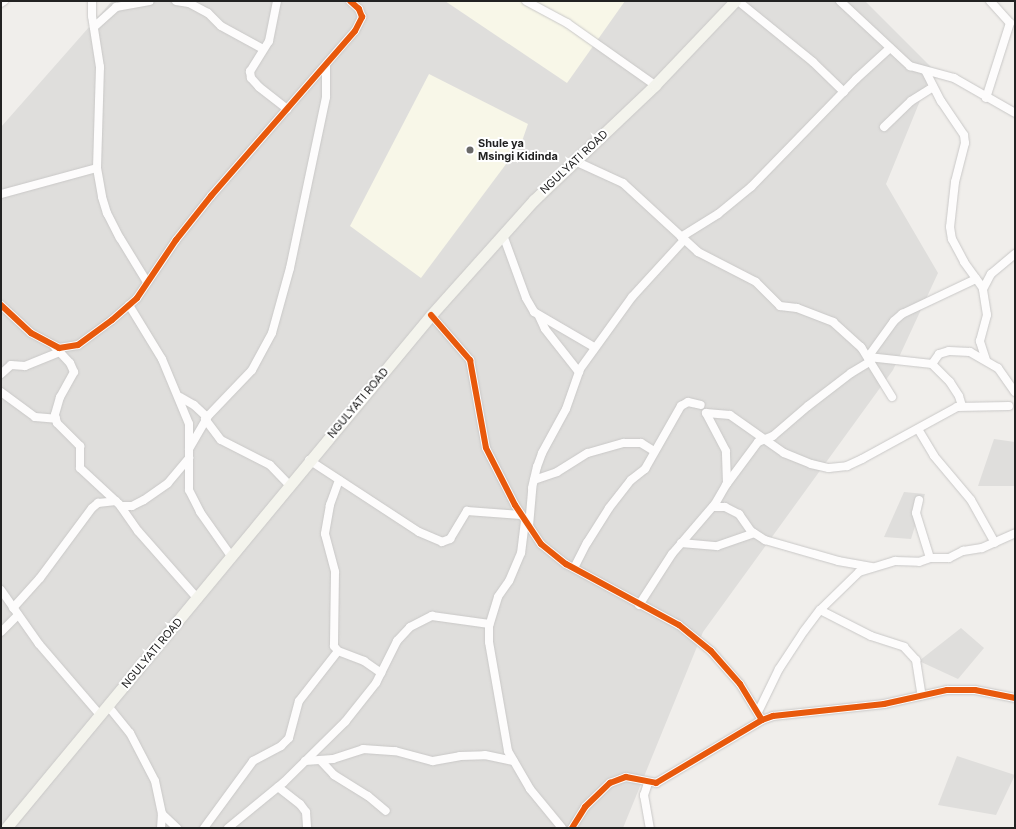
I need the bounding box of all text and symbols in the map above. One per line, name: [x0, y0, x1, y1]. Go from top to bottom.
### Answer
street label: NGULYATI ROAD: [537, 127, 611, 197]
place label: Shule ya Msingi Kidinda: [478, 137, 558, 163]
marker: Shule ya Msingi Kidinda: [465, 145, 475, 155]
street label: NGULYATI ROAD: [325, 365, 391, 441]
street label: NGULYATI ROAD: [119, 615, 185, 691]

